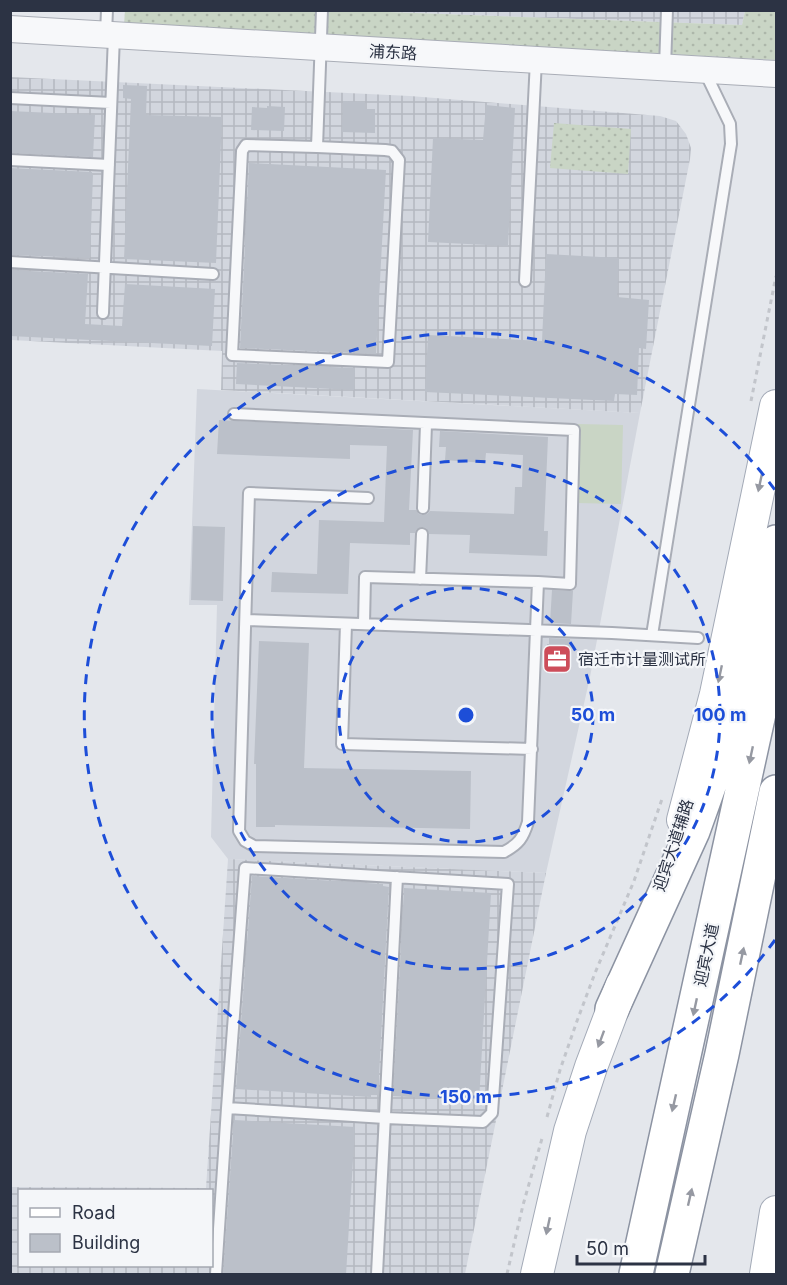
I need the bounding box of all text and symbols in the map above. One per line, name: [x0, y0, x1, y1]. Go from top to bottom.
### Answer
street label: 浦东路: [369, 41, 417, 63]
one-way arrow: [755, 474, 764, 493]
office icon: 宿迁市计量测试所: [541, 643, 573, 675]
place label: 宿迁市计量测试所: [578, 649, 706, 669]
one-way arrow: [715, 665, 724, 684]
text: 50 m: [571, 704, 615, 725]
text: 100 m: [694, 704, 746, 725]
centre of rings: [456, 705, 476, 725]
one-way arrow: [745, 746, 755, 764]
street label: 迎宾大道辅路: [649, 796, 697, 894]
street label: 迎宾大道: [690, 922, 722, 988]
one-way arrow: [738, 946, 747, 965]
one-way arrow: [690, 998, 699, 1017]
one-way arrow: [596, 1030, 605, 1048]
text: 150 m: [440, 1086, 492, 1107]
one-way arrow: [669, 1094, 678, 1113]
one-way arrow: [685, 1188, 695, 1206]
legend: [18, 1189, 213, 1267]
text: Road: [72, 1202, 115, 1223]
one-way arrow: [542, 1217, 552, 1235]
scale bar: [577, 1228, 704, 1266]
text: Building: [72, 1232, 140, 1253]
text: 50 m: [586, 1238, 629, 1259]

